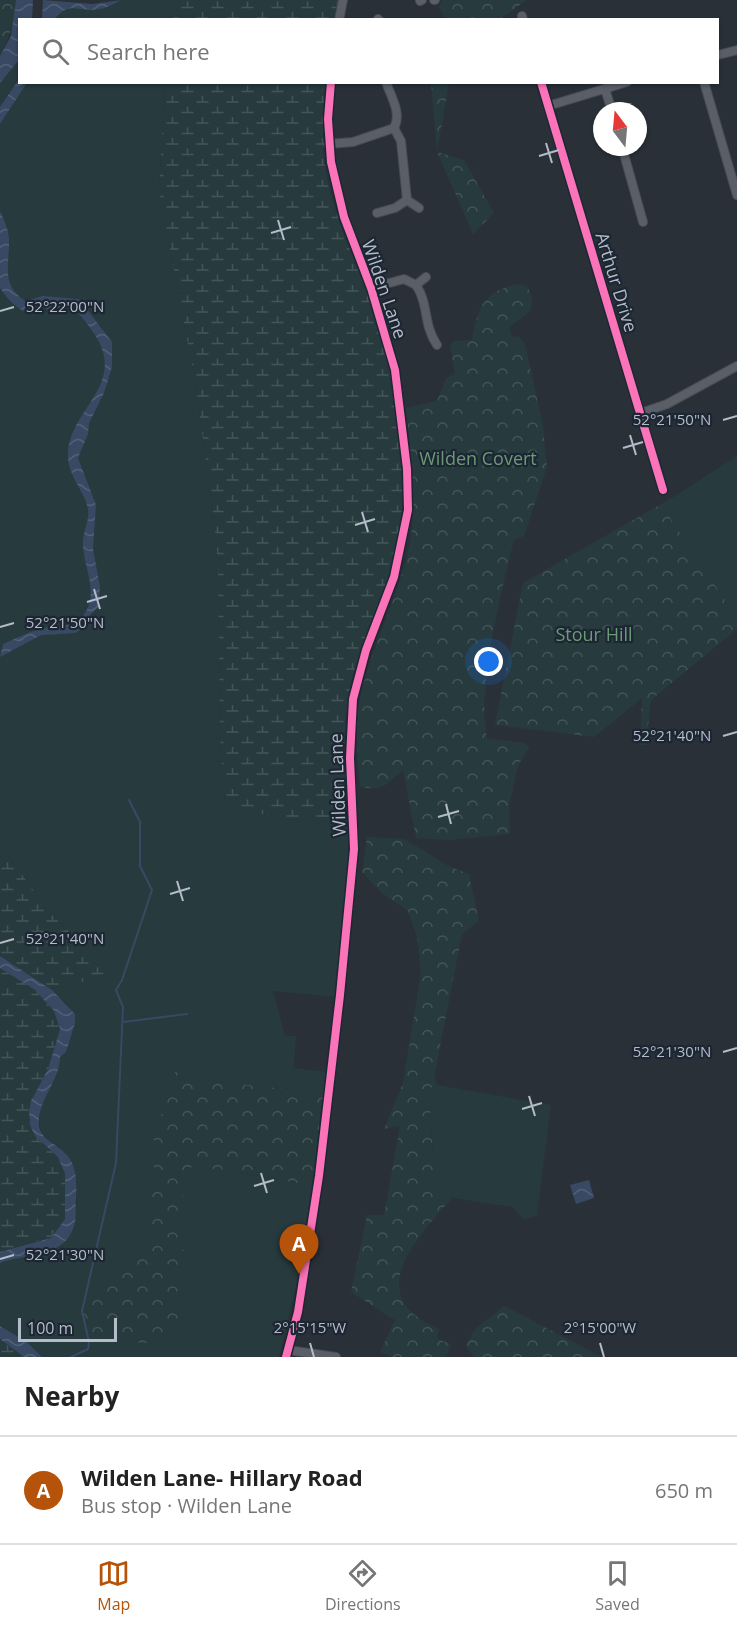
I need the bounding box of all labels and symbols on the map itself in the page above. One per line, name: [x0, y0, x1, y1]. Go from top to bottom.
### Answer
north arrow: [593, 102, 647, 156]
street label: Arthur Drive: [590, 229, 644, 335]
street label: Wilden Lane: [357, 236, 413, 342]
text: 52°22'00"N: [26, 296, 104, 316]
text: 52°21'50"N: [633, 409, 711, 429]
park label: Wilden Covert: [419, 446, 537, 470]
text: 52°21'50"N: [26, 612, 104, 632]
park label: Stour Hill: [555, 622, 633, 646]
your location: [474, 647, 503, 676]
text: 52°21'40"N: [633, 725, 711, 745]
street label: Wilden Lane: [323, 733, 351, 837]
text: 52°21'40"N: [26, 928, 104, 948]
text: 52°21'30"N: [633, 1041, 711, 1061]
pin: A: [280, 1224, 318, 1274]
text: 52°21'30"N: [26, 1244, 104, 1264]
scale bar: [18, 1315, 117, 1342]
text: 2°15'15"W: [274, 1317, 346, 1337]
text: 2°15'00"W: [564, 1317, 636, 1337]

